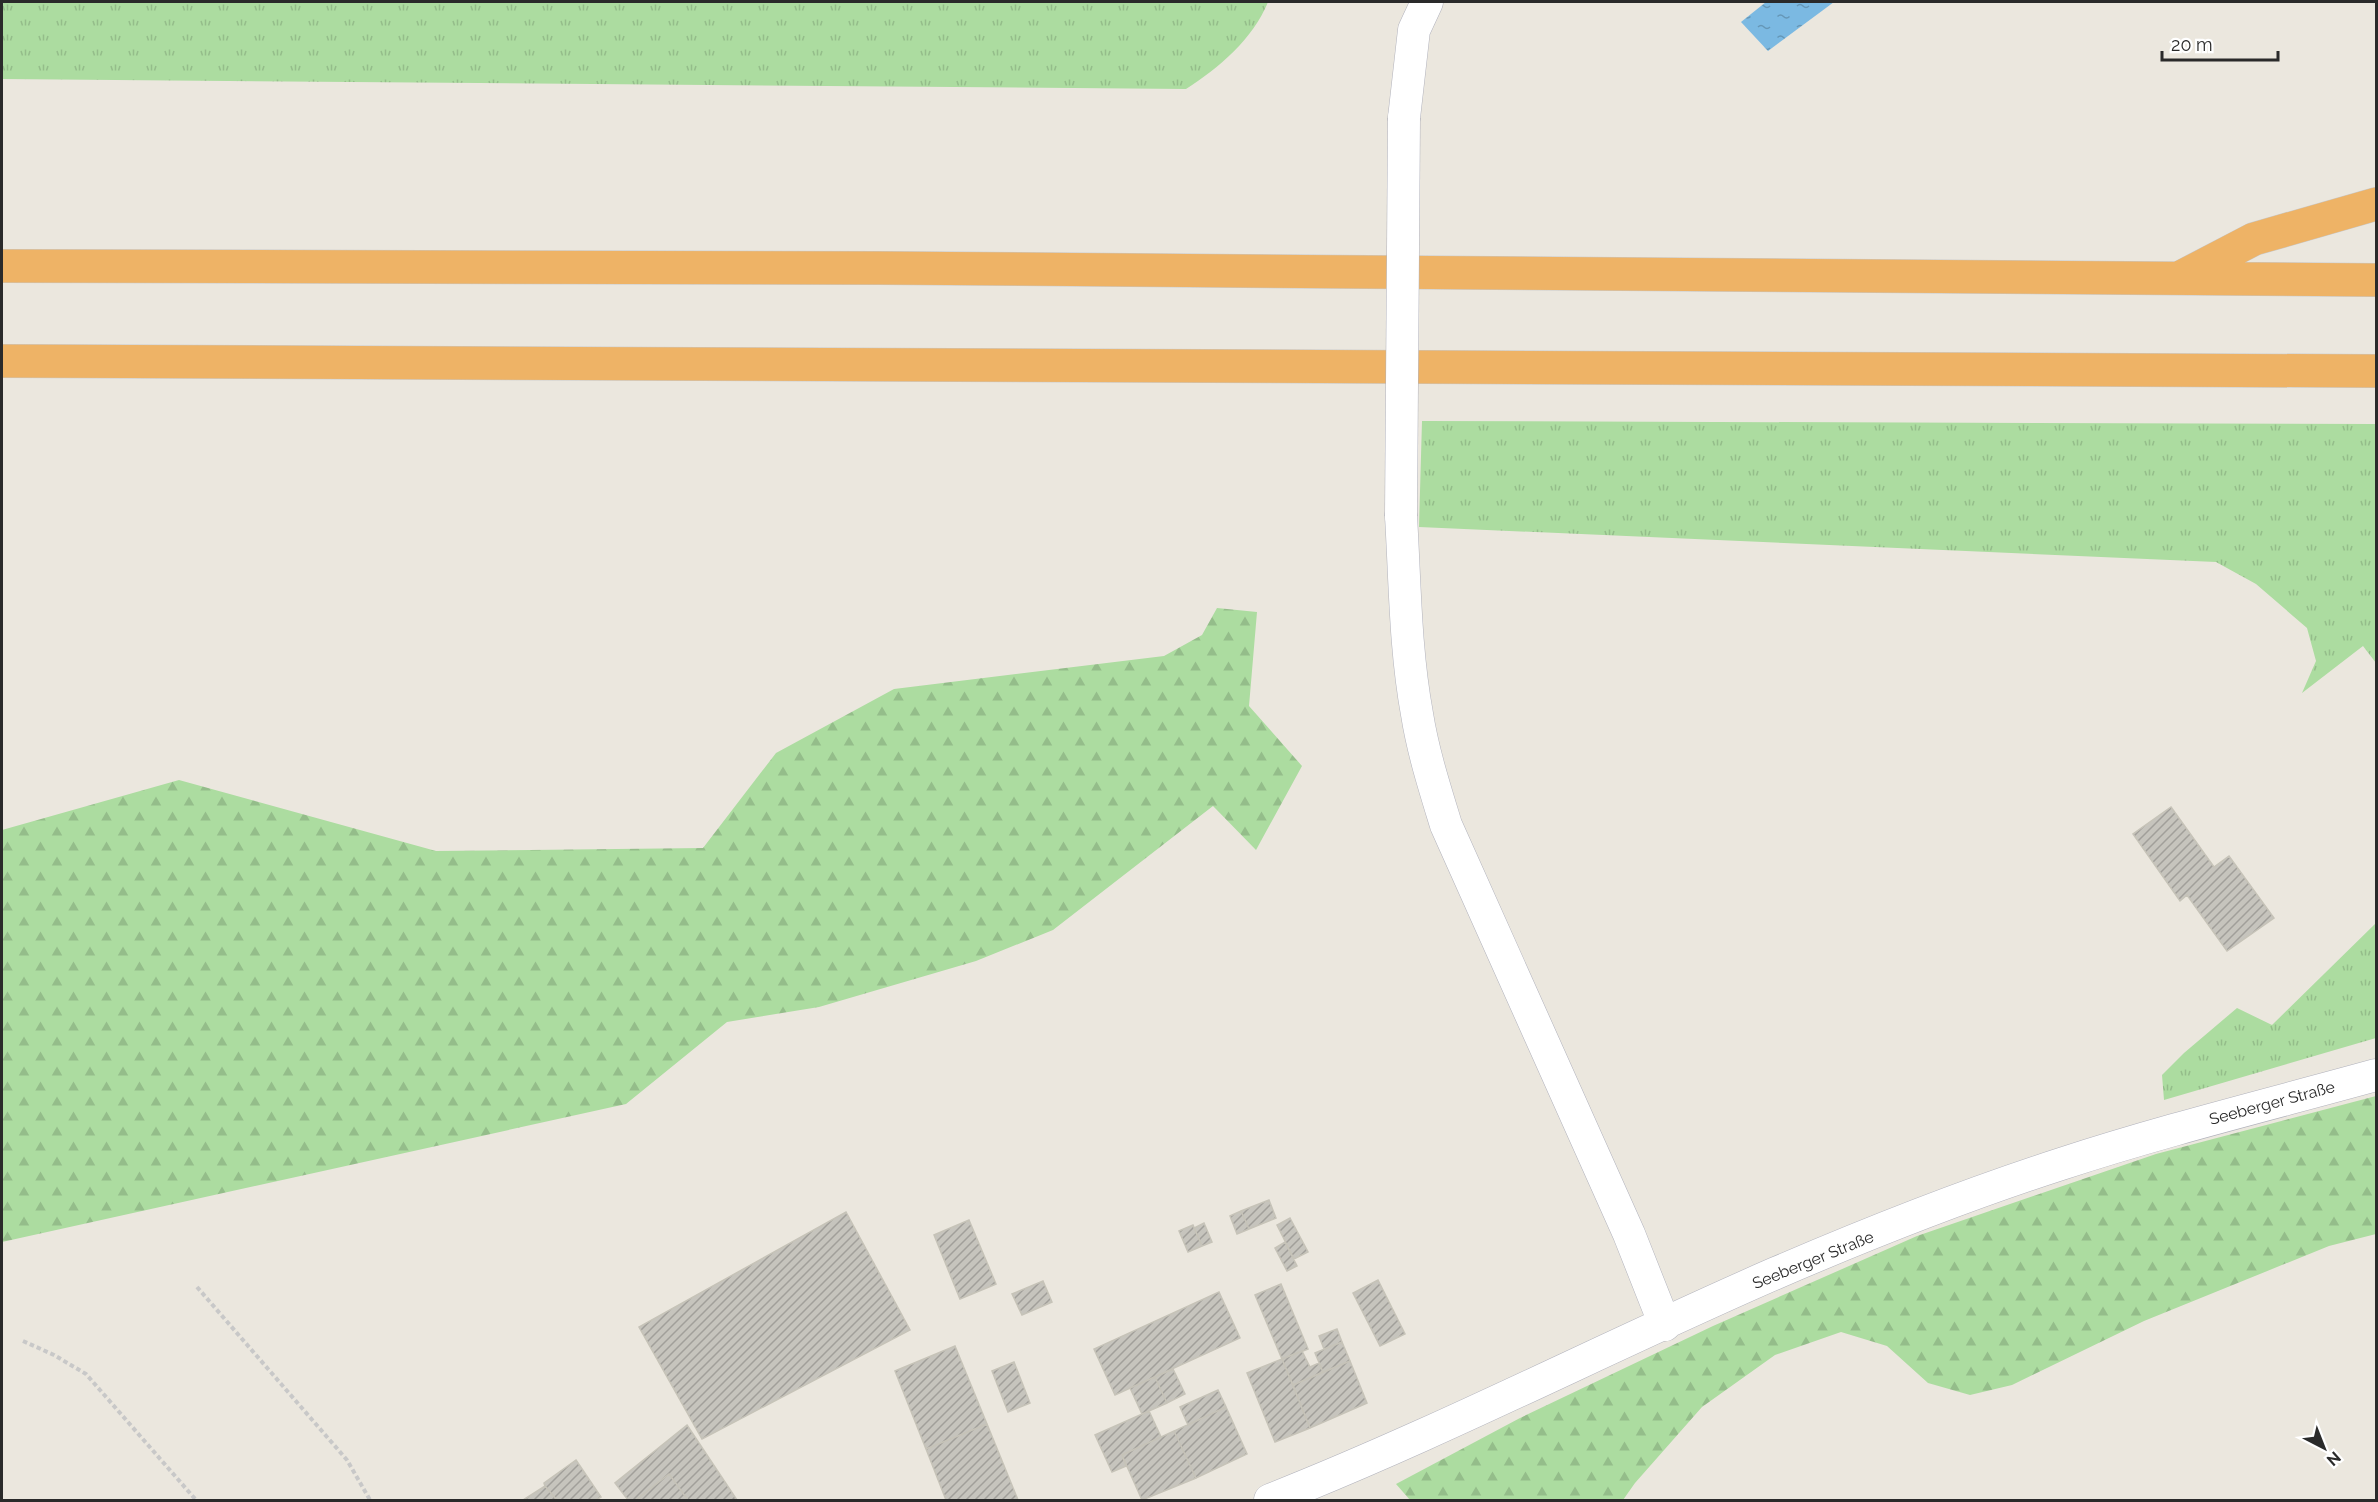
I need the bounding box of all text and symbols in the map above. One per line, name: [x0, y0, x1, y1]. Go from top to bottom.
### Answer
scale bar: [2162, 24, 2278, 62]
text: 20 m: [2171, 34, 2213, 55]
street label: Seeberger Straße: [2207, 1077, 2337, 1129]
street label: Seeberger Straße: [1750, 1227, 1876, 1293]
north arrow: [2294, 1418, 2354, 1478]
text: N: [2323, 1448, 2345, 1470]

